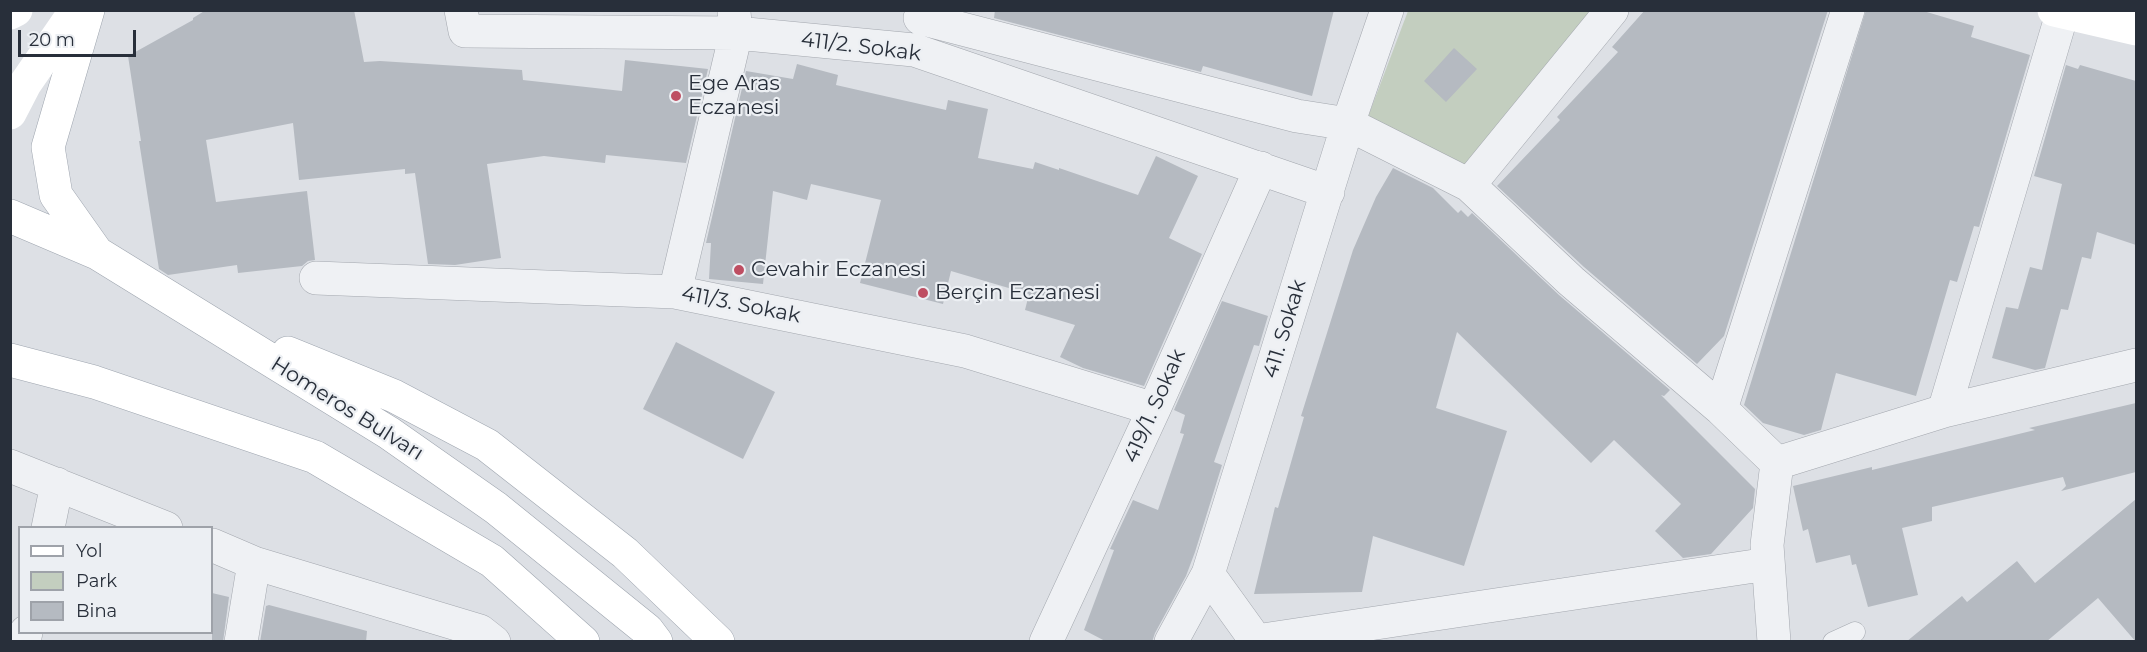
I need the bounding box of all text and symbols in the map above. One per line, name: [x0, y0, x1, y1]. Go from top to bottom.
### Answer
scale bar: [21, 18, 140, 56]
street label: 411/2. Sokak: [799, 27, 923, 67]
text: 20 m: [29, 29, 75, 51]
place label: Ege Aras Eczanesi: [688, 71, 780, 121]
marker: Ege Aras Eczanesi: [669, 89, 683, 103]
place label: Cevahir Eczanesi: [751, 257, 926, 283]
marker: Cevahir Eczanesi: [732, 263, 746, 277]
street label: 411. Sokak: [1258, 277, 1312, 381]
place label: Berçin Eczanesi: [935, 280, 1100, 306]
street label: 411/3. Sokak: [679, 281, 803, 329]
marker: Berçin Eczanesi: [916, 286, 930, 300]
street label: 419/1. Sokak: [1119, 345, 1191, 467]
street label: Homeros Bulvarı: [266, 352, 428, 466]
legend: [18, 526, 213, 634]
text: Yol: [76, 540, 102, 562]
text: Park: [76, 570, 117, 592]
text: Bina: [76, 600, 117, 622]

